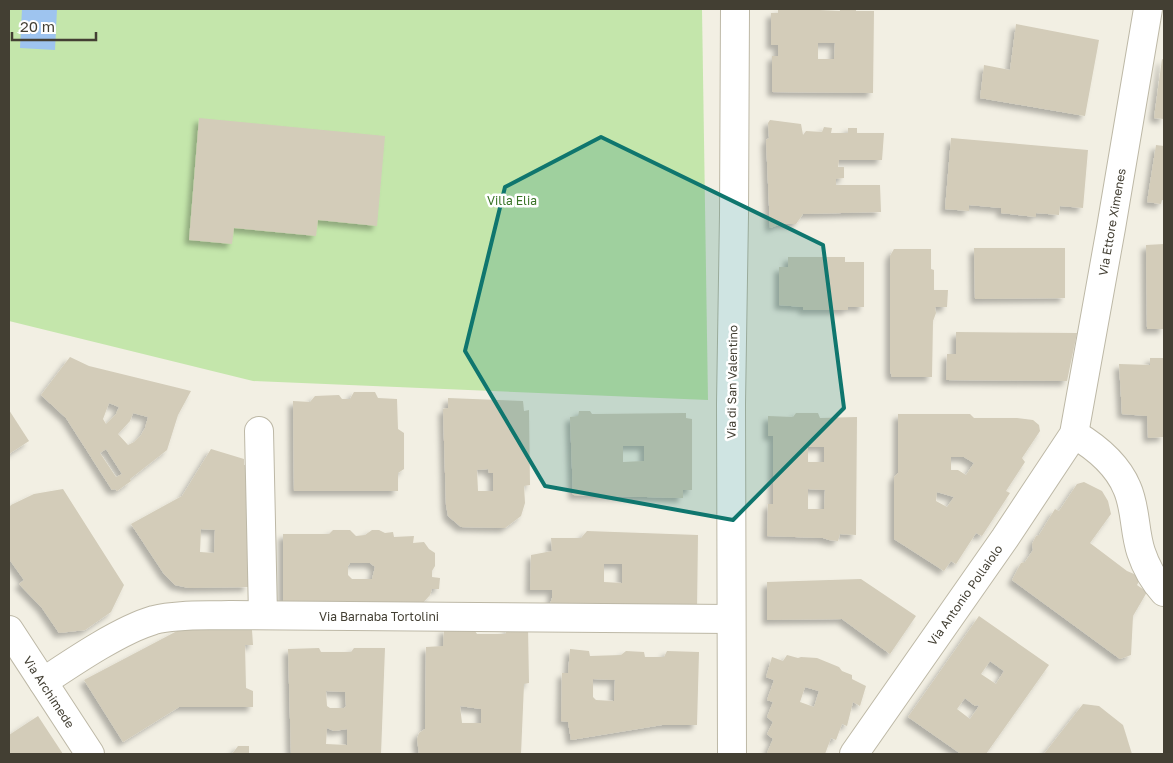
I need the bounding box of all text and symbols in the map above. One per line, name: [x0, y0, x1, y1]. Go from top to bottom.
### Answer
scale bar: [12, 10, 96, 42]
text: 20 m: [20, 17, 55, 35]
street label: Via Ettore Ximenes: [1095, 167, 1129, 277]
park label: Villa Elia: [487, 193, 537, 208]
street label: Via di San Valentino: [724, 325, 740, 439]
street label: Via Antonio Pollaiolo: [924, 542, 1006, 648]
street label: Via Barnaba Tortolini: [319, 609, 439, 624]
street label: Via Archimede: [20, 653, 78, 731]

